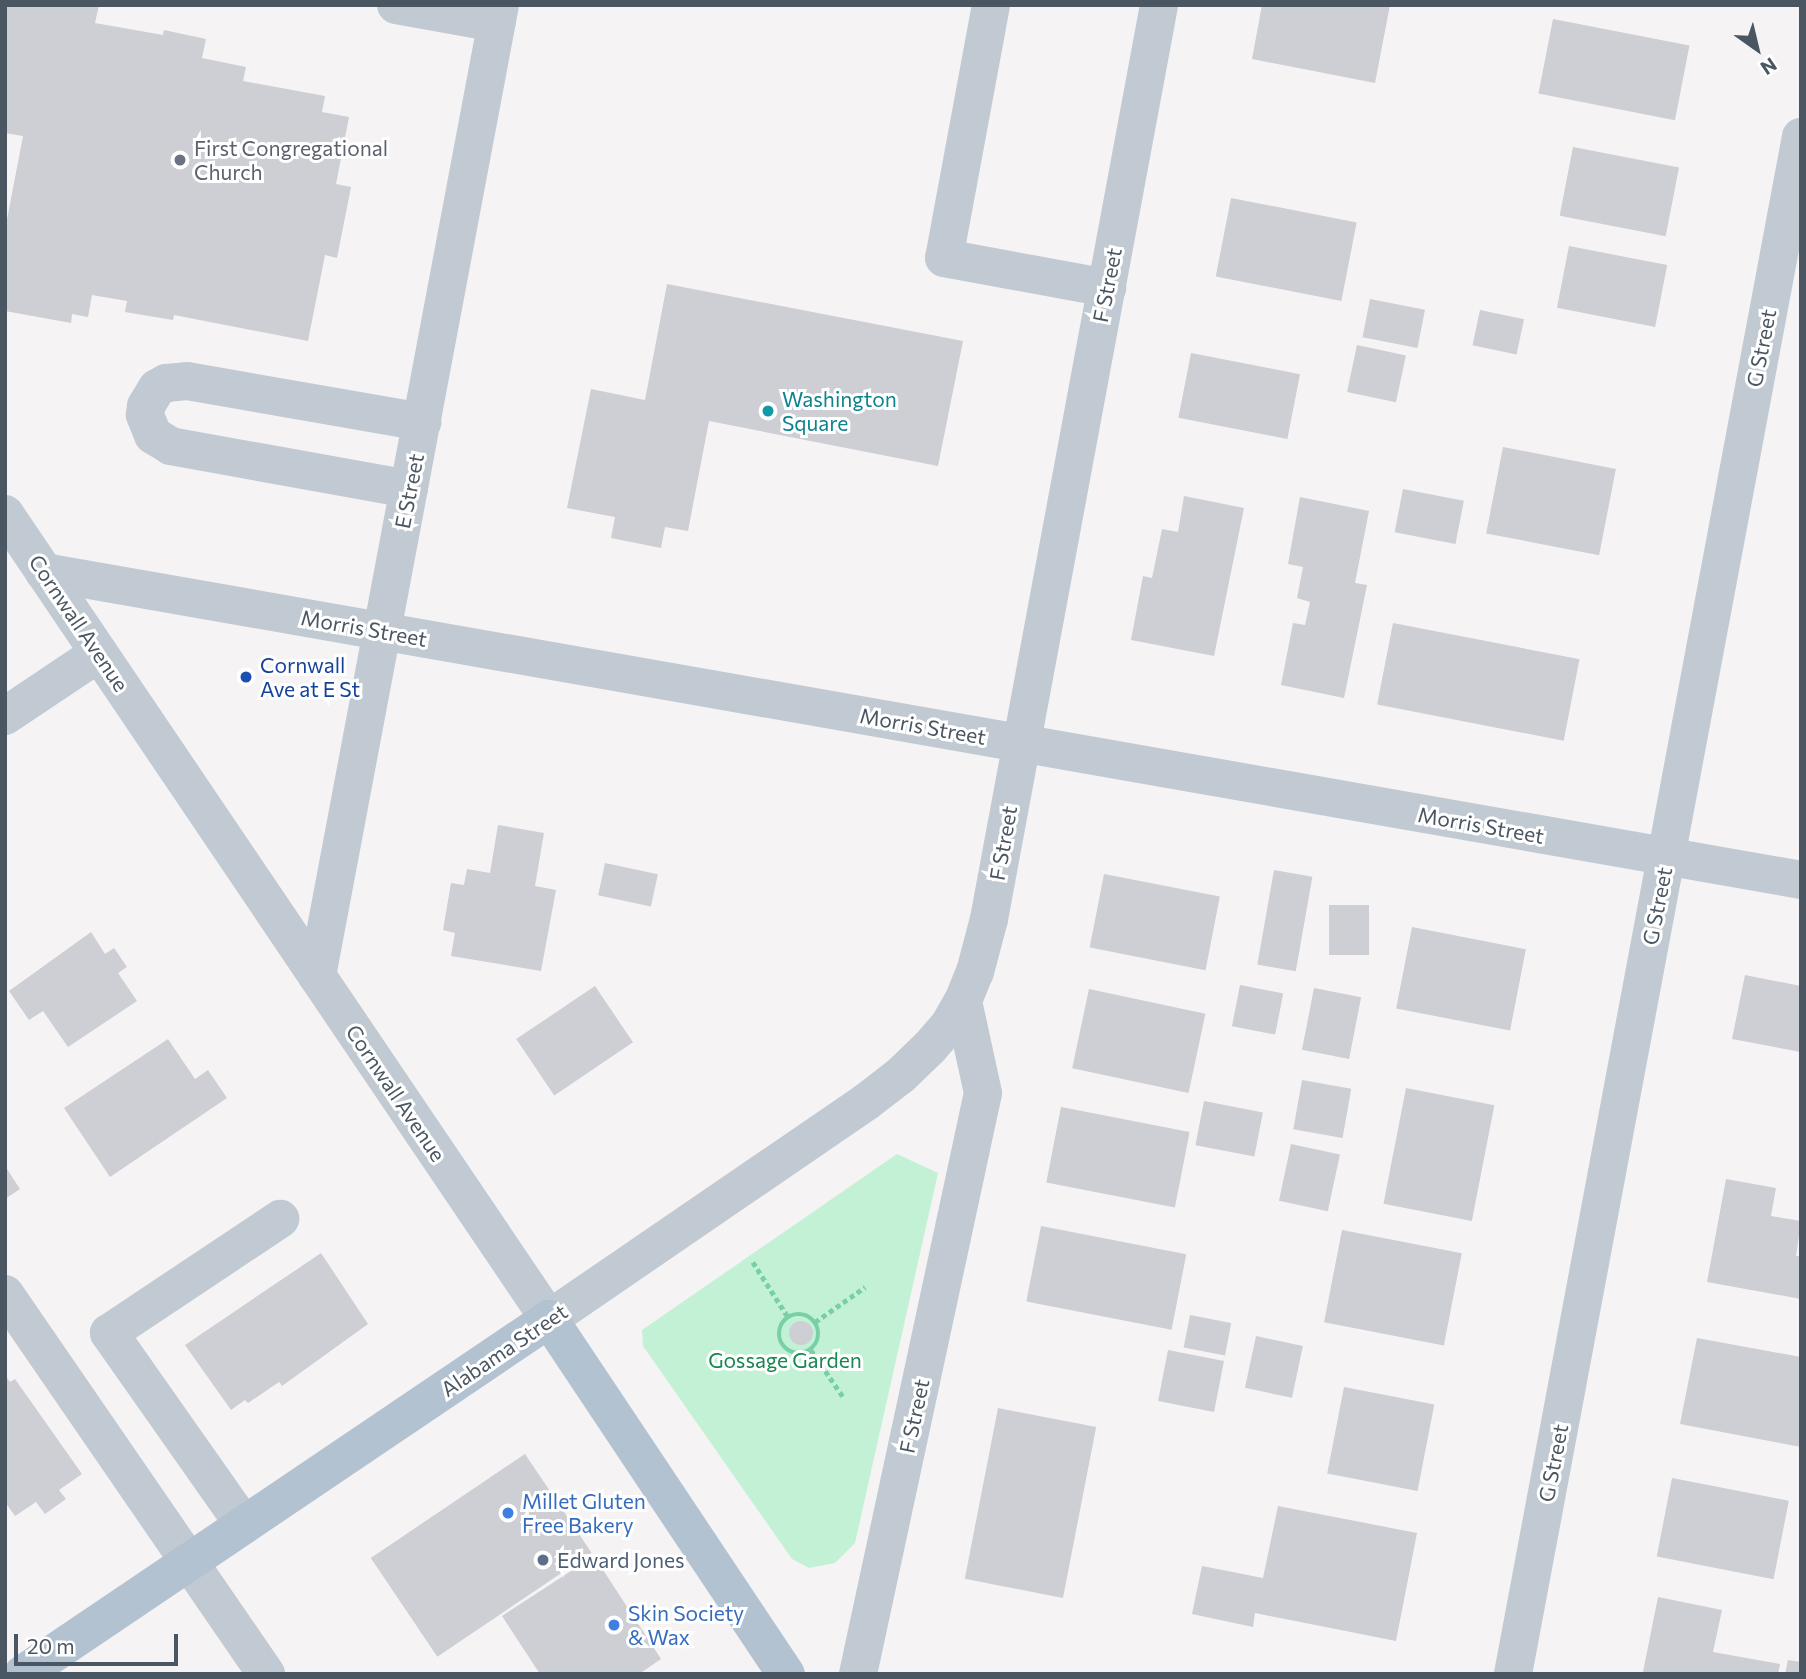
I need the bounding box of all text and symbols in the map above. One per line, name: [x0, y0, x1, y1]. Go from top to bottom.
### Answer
north arrow: [1722, 14, 1792, 84]
text: N: [1757, 53, 1781, 80]
place label: First Congregational Church: [194, 135, 388, 185]
marker: First Congregational Church: [172, 152, 188, 168]
street label: F Street: [1087, 246, 1127, 324]
street label: G Street: [1741, 307, 1781, 389]
place label: Washington Square: [782, 386, 897, 436]
marker: Washington Square: [760, 403, 776, 419]
street label: E Street: [389, 451, 429, 531]
street label: Cornwall Avenue: [24, 550, 134, 696]
street label: Morris Street: [299, 605, 429, 651]
place label: Cornwall Ave at E St: [260, 652, 360, 702]
marker: Cornwall Ave at E St: [238, 669, 254, 685]
street label: Morris Street: [858, 703, 988, 749]
street label: Morris Street: [1416, 802, 1546, 848]
street label: F Street: [984, 804, 1022, 882]
street label: G Street: [1637, 865, 1677, 947]
street label: Cornwall Avenue: [341, 1020, 451, 1166]
street label: Alabama Street: [436, 1298, 572, 1402]
park label: Gossage Garden: [708, 1347, 862, 1373]
street label: F Street: [894, 1376, 934, 1456]
street label: G Street: [1533, 1422, 1573, 1504]
place label: Millet Gluten Free Bakery: [522, 1488, 646, 1538]
marker: Millet Gluten Free Bakery: [500, 1505, 516, 1521]
place label: Edward Jones: [557, 1547, 685, 1573]
marker: Edward Jones: [535, 1552, 551, 1568]
place label: Skin Society & Wax: [628, 1600, 744, 1650]
marker: Skin Society & Wax: [606, 1617, 622, 1633]
scale bar: [18, 1620, 182, 1664]
text: 20 m: [27, 1633, 75, 1658]

